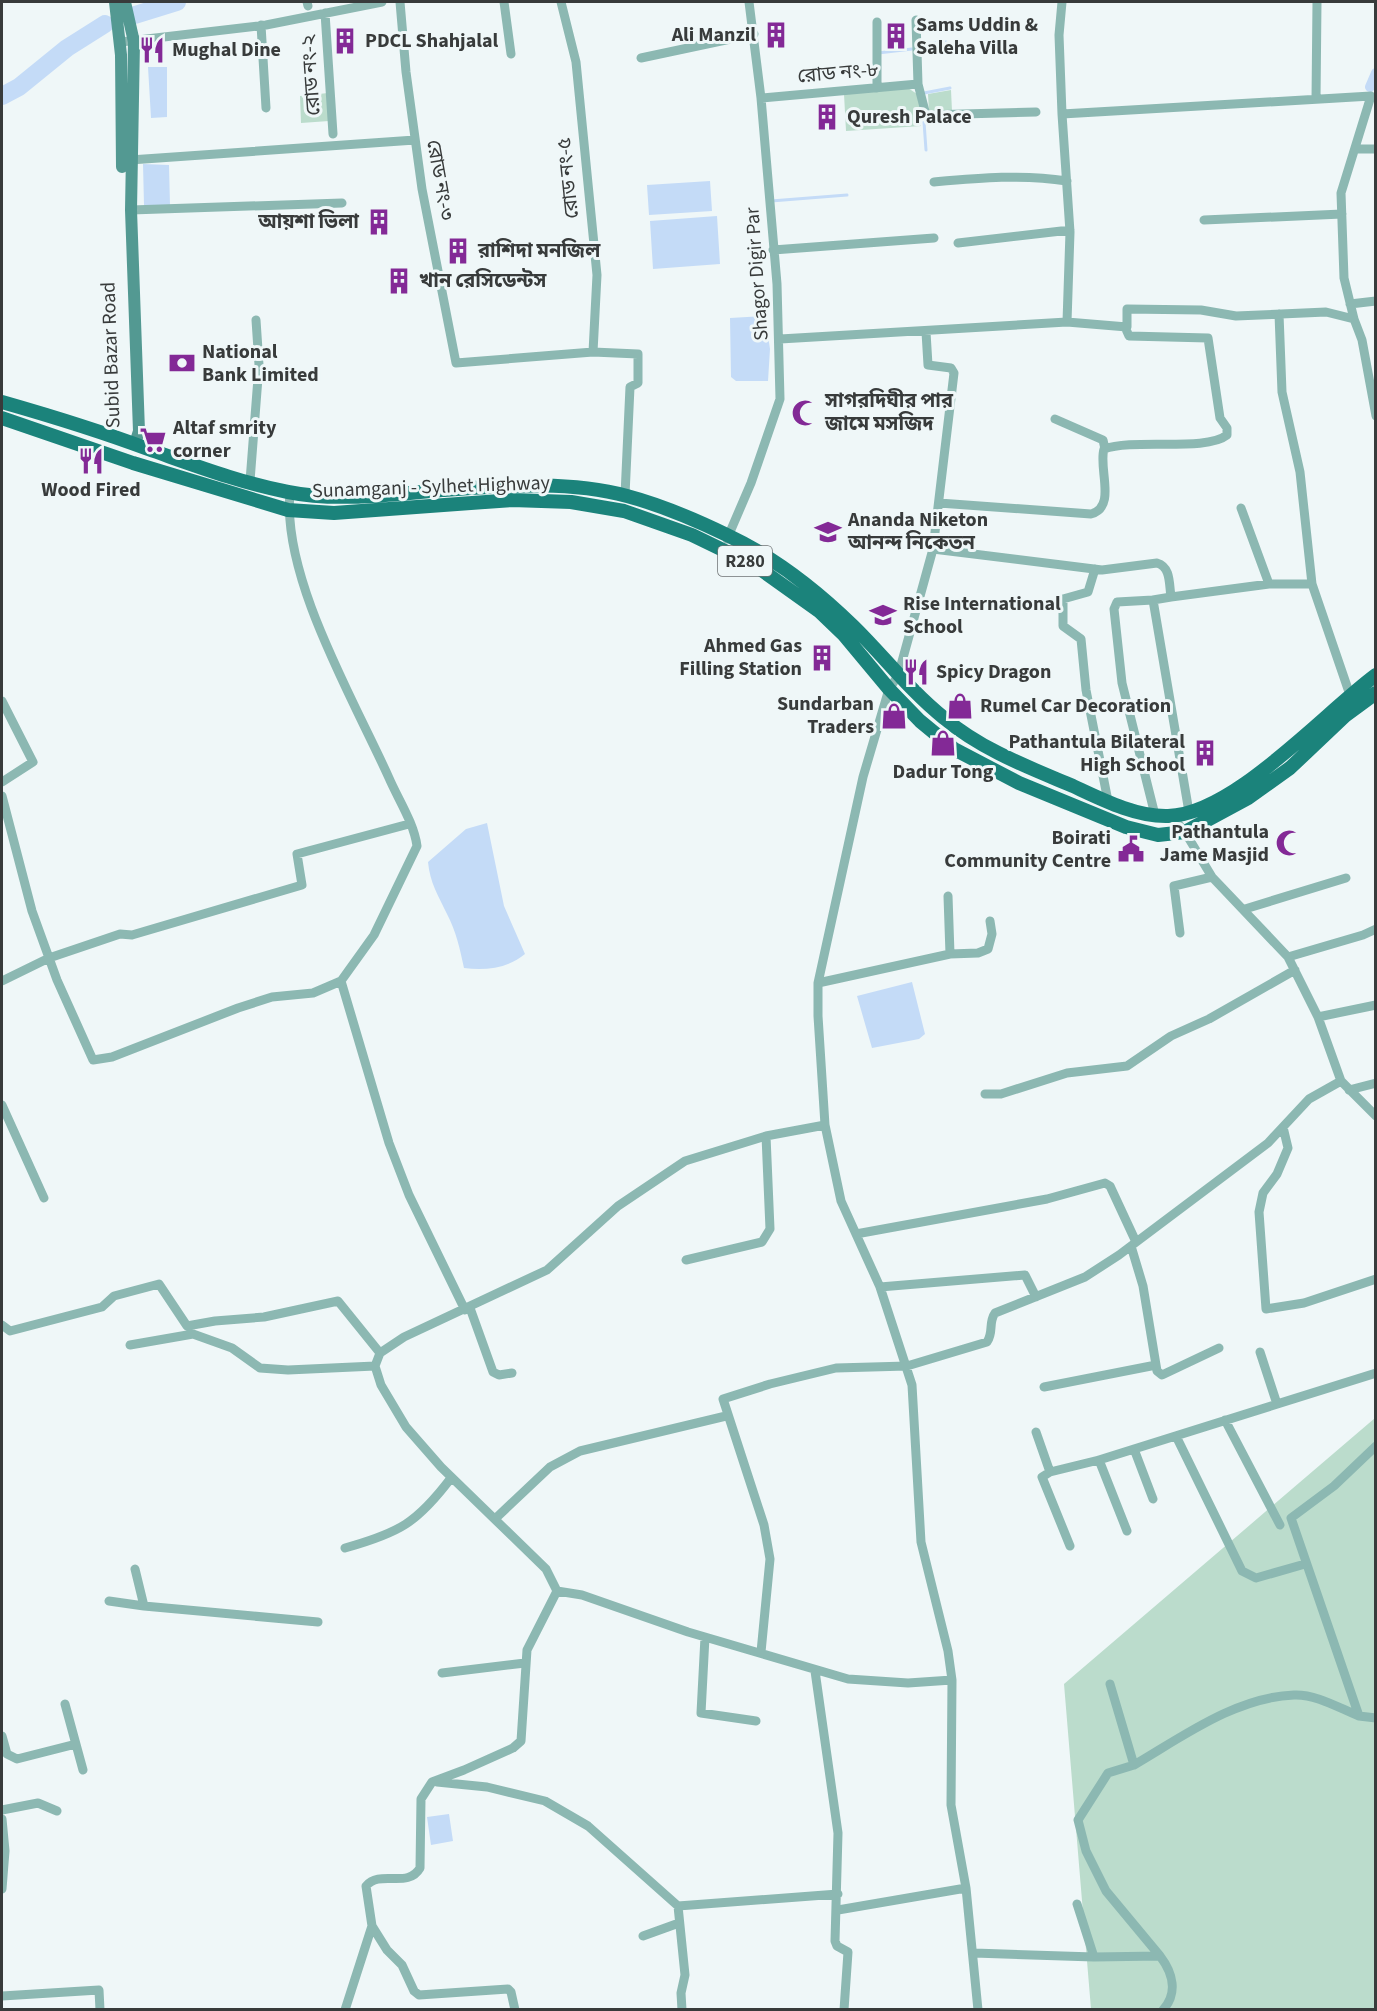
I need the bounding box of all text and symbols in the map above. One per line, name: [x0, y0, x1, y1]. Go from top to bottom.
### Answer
place label: Sams Uddin & Saleha Villa: [916, 11, 1038, 62]
building icon: Ali Manzil: [761, 20, 791, 50]
place label: Ali Manzil: [671, 21, 756, 49]
building icon: Sams Uddin & Saleha Villa: [881, 21, 911, 51]
building icon: PDCL Shahjalal: [330, 26, 360, 56]
place label: PDCL Shahjalal: [365, 27, 498, 55]
street label: রোড নং-২: [294, 33, 328, 117]
restaurant icon: Mughal Dine: [137, 35, 167, 65]
place label: Mughal Dine: [172, 36, 281, 64]
street label: রোড নং-৮: [796, 55, 880, 91]
building icon: Quresh Palace: [812, 102, 842, 132]
place label: Quresh Palace: [847, 103, 972, 131]
street label: রোড নং-৫: [550, 136, 586, 220]
street label: রোড নং-৩: [419, 137, 461, 223]
street label: Shagor Digir Par: [738, 206, 776, 342]
building icon: আয়শা ভিলা: [364, 207, 394, 237]
place label: আয়শা ভিলা: [257, 208, 359, 236]
building icon: রাশিদা মনজিল: [443, 236, 473, 266]
place label: রাশিদা মনজিল: [477, 237, 601, 265]
building icon: খান রেসিডেন্টস: [384, 266, 414, 296]
place label: খান রেসিডেন্টস: [419, 267, 548, 295]
street label: Subid Bazar Road: [94, 281, 128, 429]
place label: National Bank Limited: [202, 338, 319, 389]
bank icon: National Bank Limited: [167, 348, 197, 378]
place label: সাগরদিঘীর পার জামে মসজিদ: [824, 387, 954, 438]
mosque icon: সাগরদিঘীর পার জামে মসজিদ: [790, 398, 820, 428]
place label: Altaf smrity corner: [172, 414, 277, 465]
supermarket icon: Altaf smrity corner: [138, 425, 168, 455]
restaurant icon: Wood Fired: [76, 446, 106, 476]
street label: Sunamganj - Sylhet Highway: [312, 469, 551, 505]
place label: Wood Fired: [41, 476, 141, 504]
place label: Ananda Niketon আনন্দ নিকেতন: [847, 506, 988, 557]
school or university icon: Ananda Niketon আনন্দ নিকেতন: [813, 517, 843, 547]
road number: R280: [718, 546, 772, 576]
place label: Rise International School: [903, 590, 1061, 641]
school or university icon: Rise International School: [868, 600, 898, 630]
place label: Ahmed Gas Filling Station: [679, 632, 802, 683]
building icon: Ahmed Gas Filling Station: [807, 643, 837, 673]
restaurant icon: Spicy Dragon: [901, 657, 931, 687]
place label: Spicy Dragon: [936, 658, 1051, 686]
place label: Sundarban Traders: [777, 690, 874, 741]
shop icon: Rumel Car Decoration: [945, 691, 975, 721]
place label: Rumel Car Decoration: [980, 692, 1171, 720]
shop icon: Sundarban Traders: [879, 701, 909, 731]
shop icon: Dadur Tong: [928, 728, 958, 758]
place label: Pathantula Bilateral High School: [1008, 728, 1185, 779]
building icon: Pathantula Bilateral High School: [1190, 738, 1220, 768]
place label: Dadur Tong: [893, 758, 994, 786]
place label: Pathantula Jame Masjid: [1160, 818, 1269, 869]
place label: Boirati Community Centre: [944, 824, 1111, 875]
mosque icon: Pathantula Jame Masjid: [1274, 828, 1304, 858]
public building icon: Boirati Community Centre: [1116, 834, 1146, 864]

